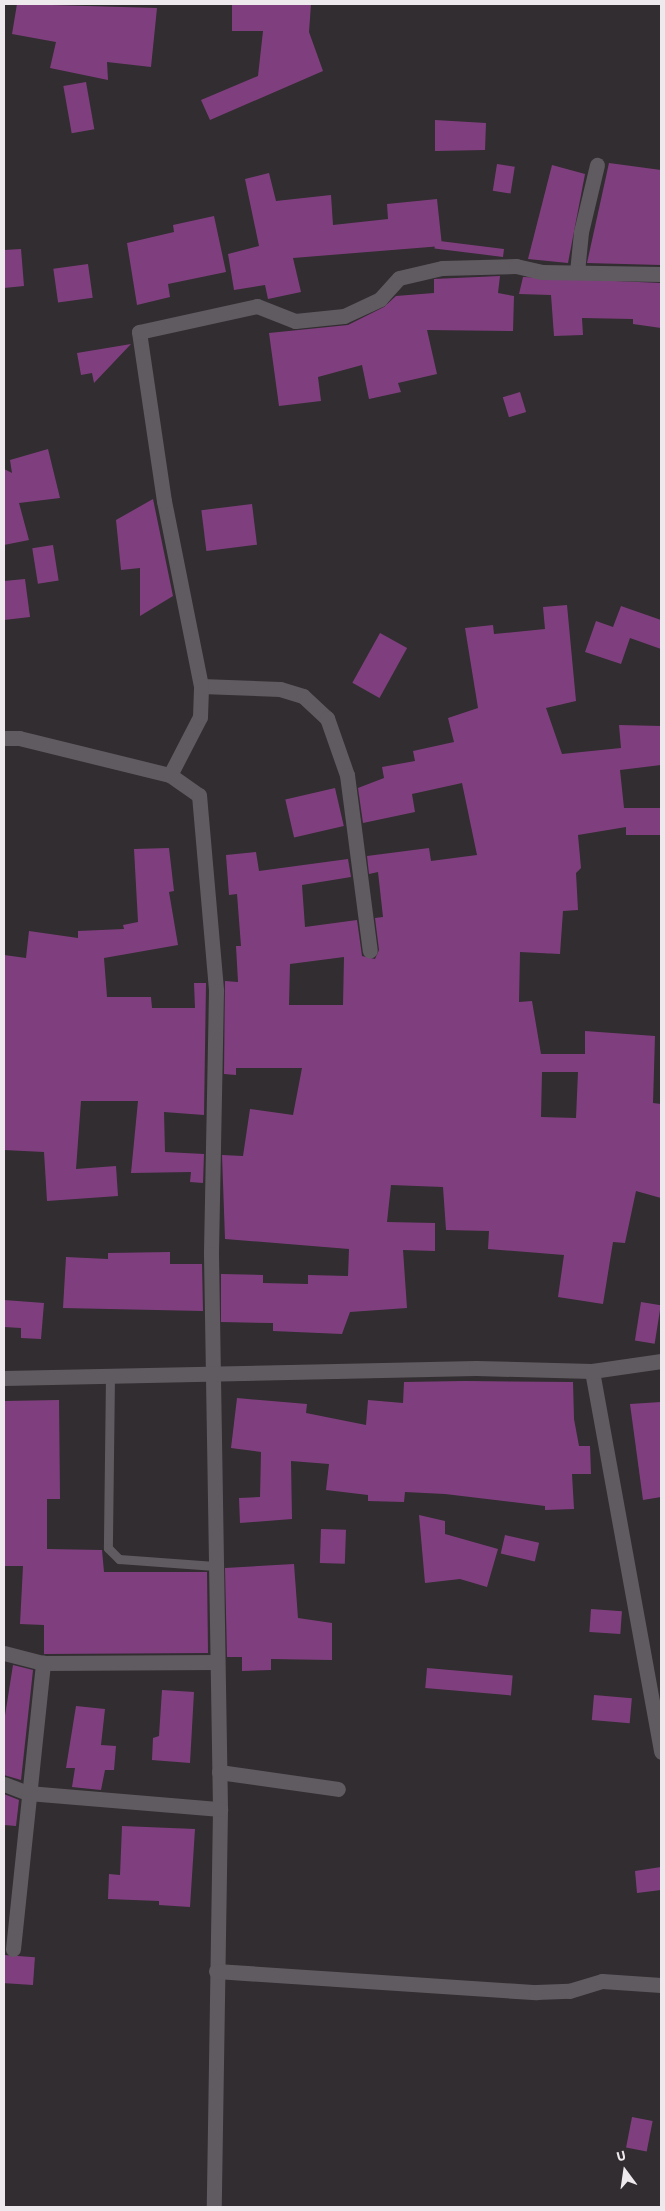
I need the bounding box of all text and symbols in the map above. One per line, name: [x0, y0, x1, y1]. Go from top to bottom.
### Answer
north arrow: [600, 2146, 650, 2196]
text: U: [614, 2146, 628, 2167]

